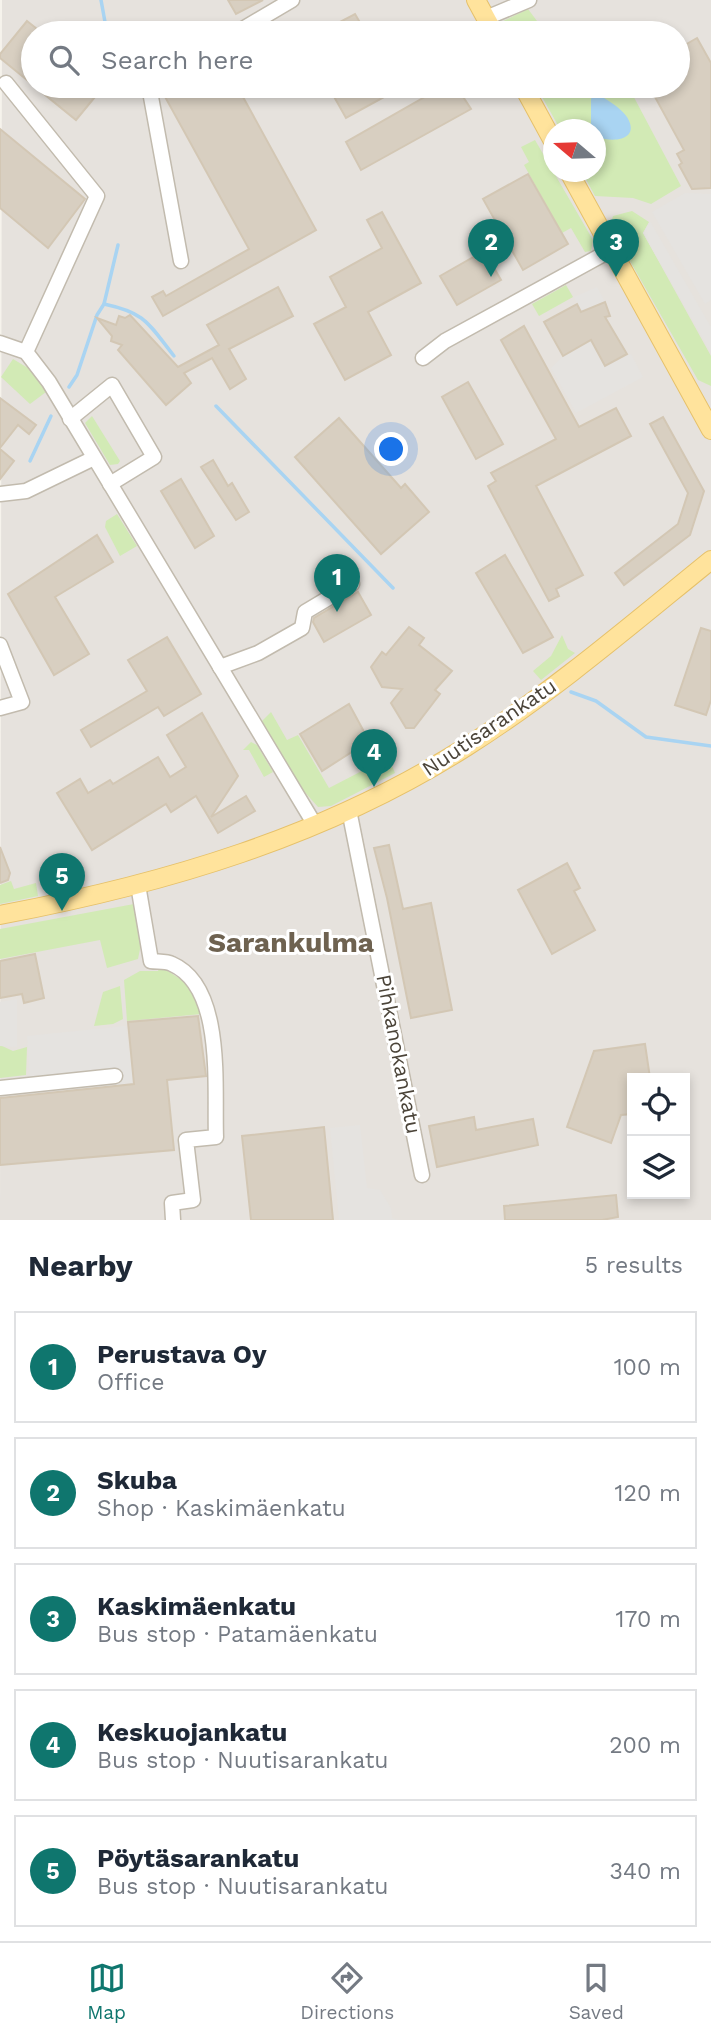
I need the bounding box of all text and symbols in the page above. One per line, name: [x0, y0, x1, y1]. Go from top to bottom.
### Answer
search box: [21, 21, 690, 98]
icon: search: [45, 41, 83, 79]
text: Search here: [101, 45, 253, 75]
north arrow: [543, 119, 606, 182]
pin: 2: [468, 219, 514, 277]
pin: 3: [593, 219, 639, 277]
your location: [374, 432, 408, 466]
pin: 1: [314, 554, 360, 612]
street label: Nuutisarankatu: [417, 673, 561, 781]
pin: 4: [351, 729, 397, 787]
pin: 5: [39, 853, 85, 911]
district label: Sarankulma: [208, 926, 375, 959]
street label: Pihkanokankatu: [371, 972, 427, 1136]
map controls: [627, 1073, 690, 1199]
button: locate: [627, 1073, 690, 1136]
button: layers: [627, 1136, 690, 1199]
text: Nearby: [28, 1248, 133, 1283]
text: 5 results: [585, 1252, 683, 1279]
text: Perustava Oy: [97, 1339, 267, 1369]
text: 1: [48, 1354, 58, 1381]
text: 100 m: [614, 1354, 681, 1381]
text: Office: [97, 1369, 165, 1396]
text: Skuba: [97, 1465, 177, 1495]
text: 2: [46, 1480, 60, 1507]
text: 120 m: [615, 1480, 681, 1507]
text: Shop · Kaskimäenkatu: [97, 1495, 346, 1522]
text: Kaskimäenkatu: [97, 1591, 296, 1621]
text: 3: [46, 1606, 60, 1633]
text: 170 m: [616, 1606, 681, 1633]
text: Bus stop · Patamäenkatu: [97, 1621, 378, 1648]
text: Keskuojankatu: [97, 1717, 287, 1747]
text: 4: [46, 1732, 60, 1759]
text: 200 m: [609, 1732, 681, 1759]
text: Bus stop · Nuutisarankatu: [97, 1747, 389, 1774]
text: Pöytäsarankatu: [97, 1843, 299, 1873]
text: 5: [46, 1858, 60, 1885]
text: 340 m: [609, 1858, 681, 1885]
text: Bus stop · Nuutisarankatu: [97, 1873, 389, 1900]
tab: Map: [87, 1959, 126, 2024]
tab: Directions: [300, 1959, 394, 2024]
tab: Saved: [569, 1959, 624, 2024]

